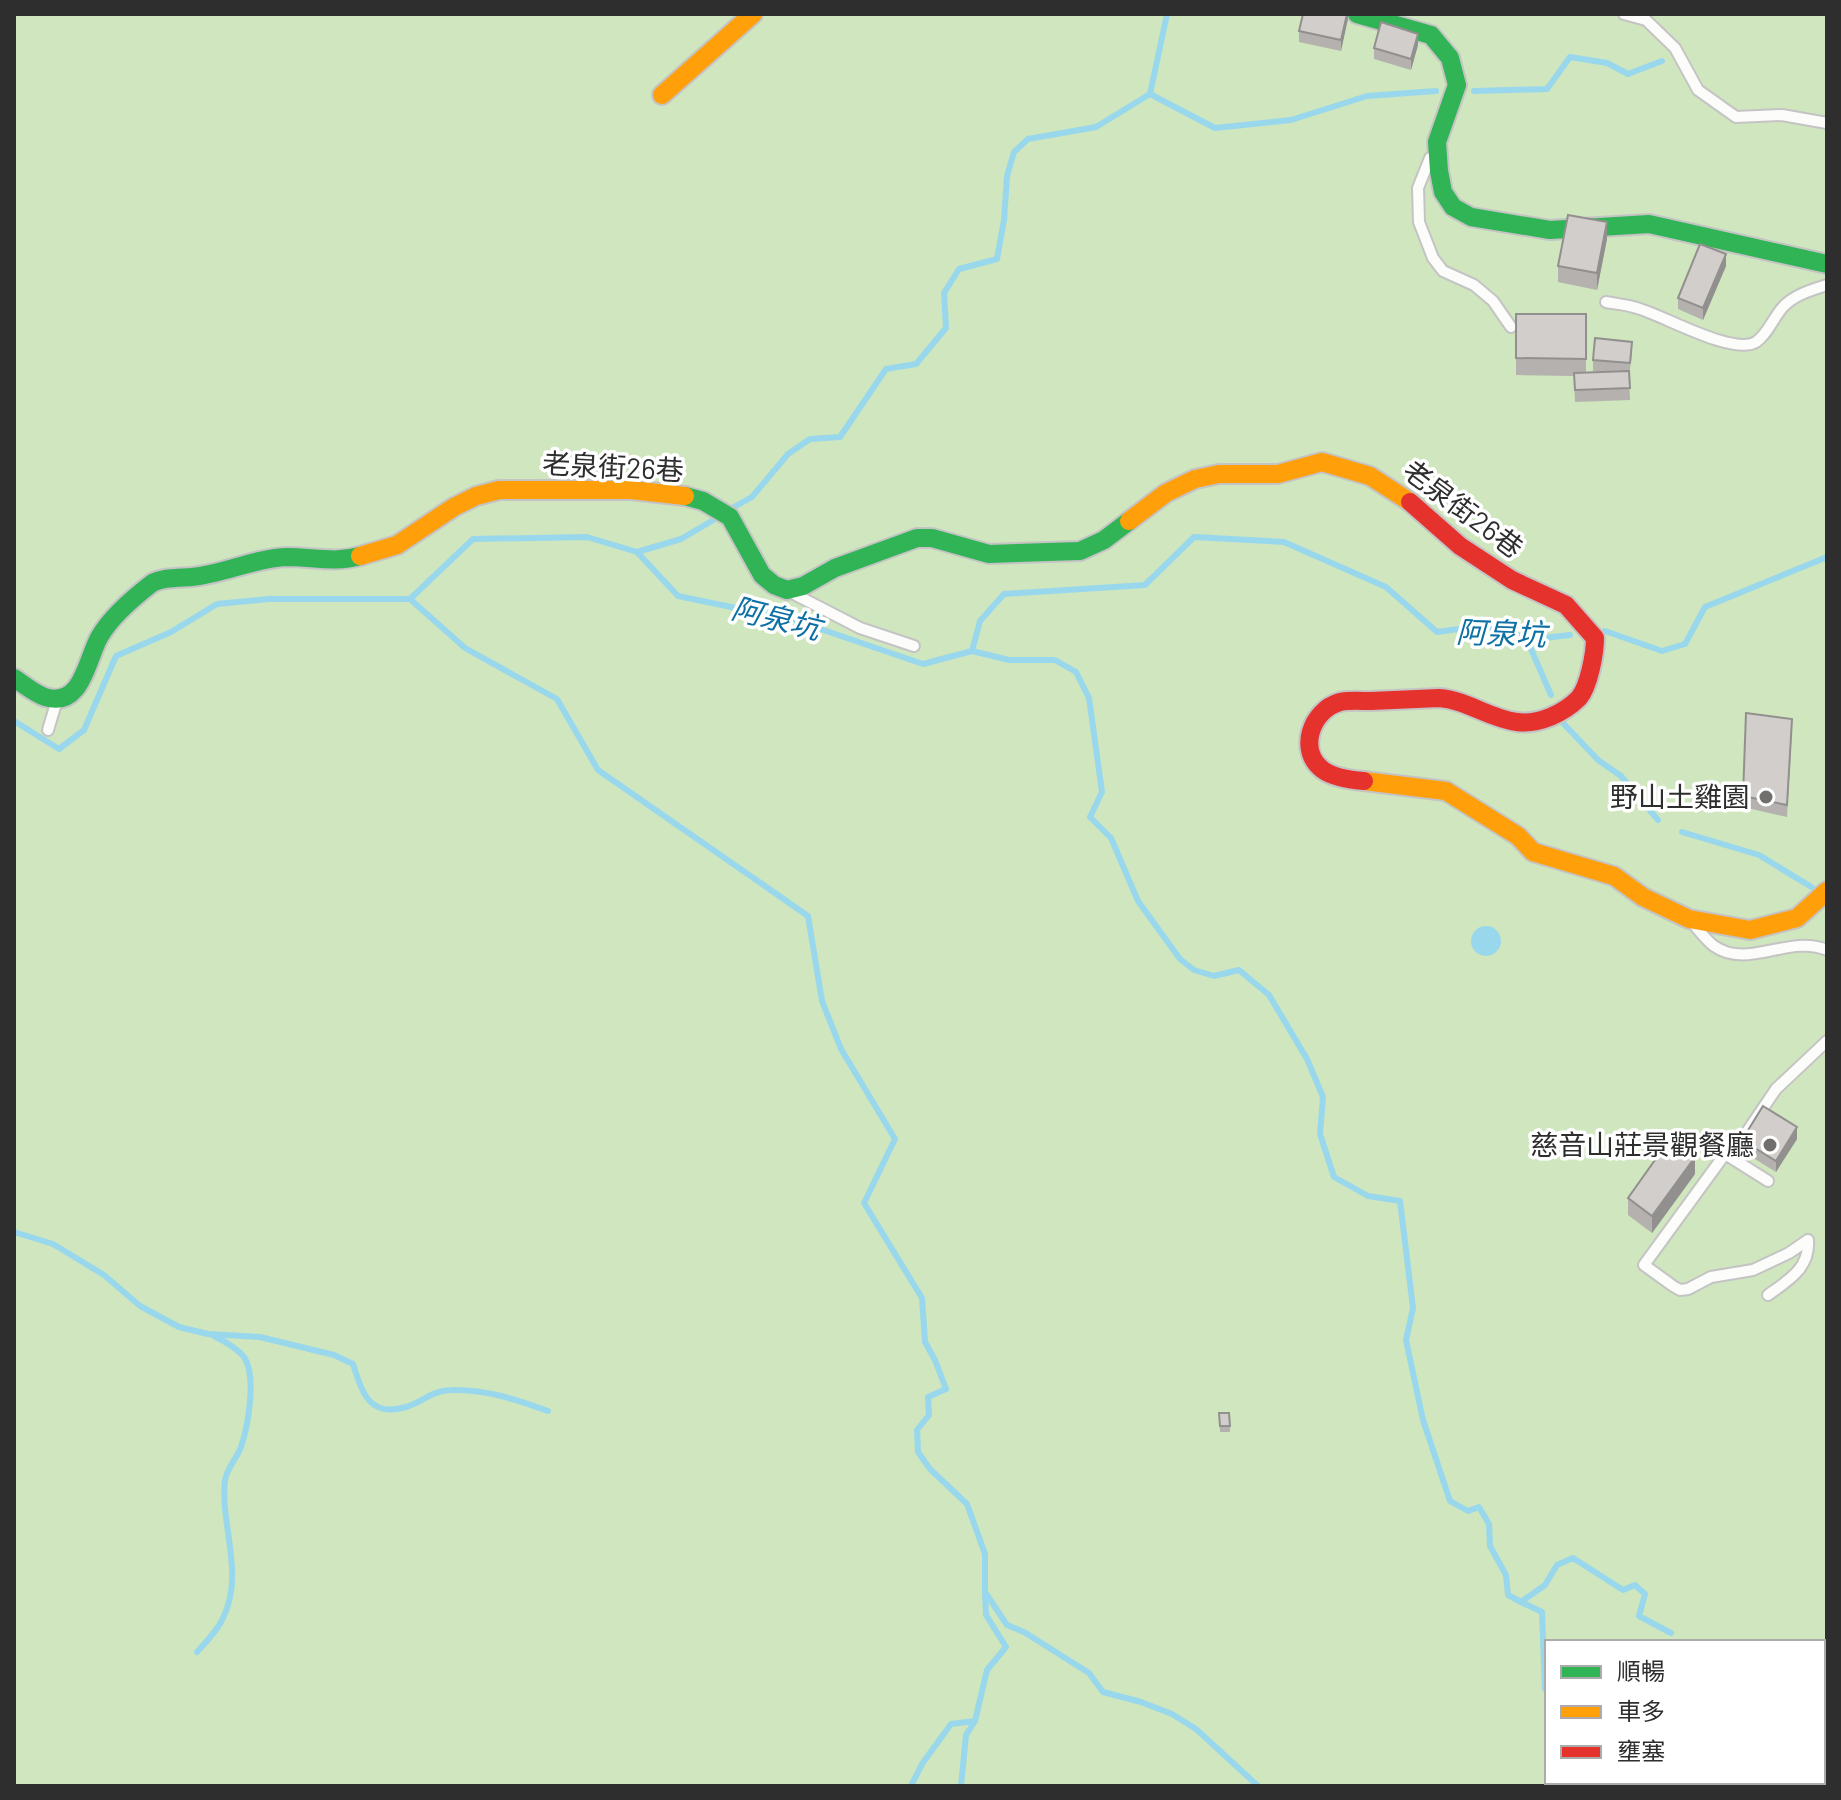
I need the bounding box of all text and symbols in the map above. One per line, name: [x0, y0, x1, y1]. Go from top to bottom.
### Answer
street label: 老泉街26巷: [542, 445, 685, 487]
street label: 老泉街26巷: [1397, 452, 1530, 564]
water label: 阿泉坑: [728, 589, 828, 646]
water label: 阿泉坑: [1455, 612, 1551, 652]
place label: 野山土雞園: [1610, 779, 1750, 813]
marker: 野山土雞園: [1757, 788, 1775, 806]
place label: 慈音山莊景觀餐廳: [1530, 1127, 1754, 1161]
marker: 慈音山莊景觀餐廳: [1761, 1136, 1779, 1154]
legend: [1545, 1640, 1825, 1784]
text: 順暢: [1617, 1656, 1665, 1685]
text: 車多: [1617, 1696, 1665, 1725]
text: 壅塞: [1617, 1736, 1665, 1765]

